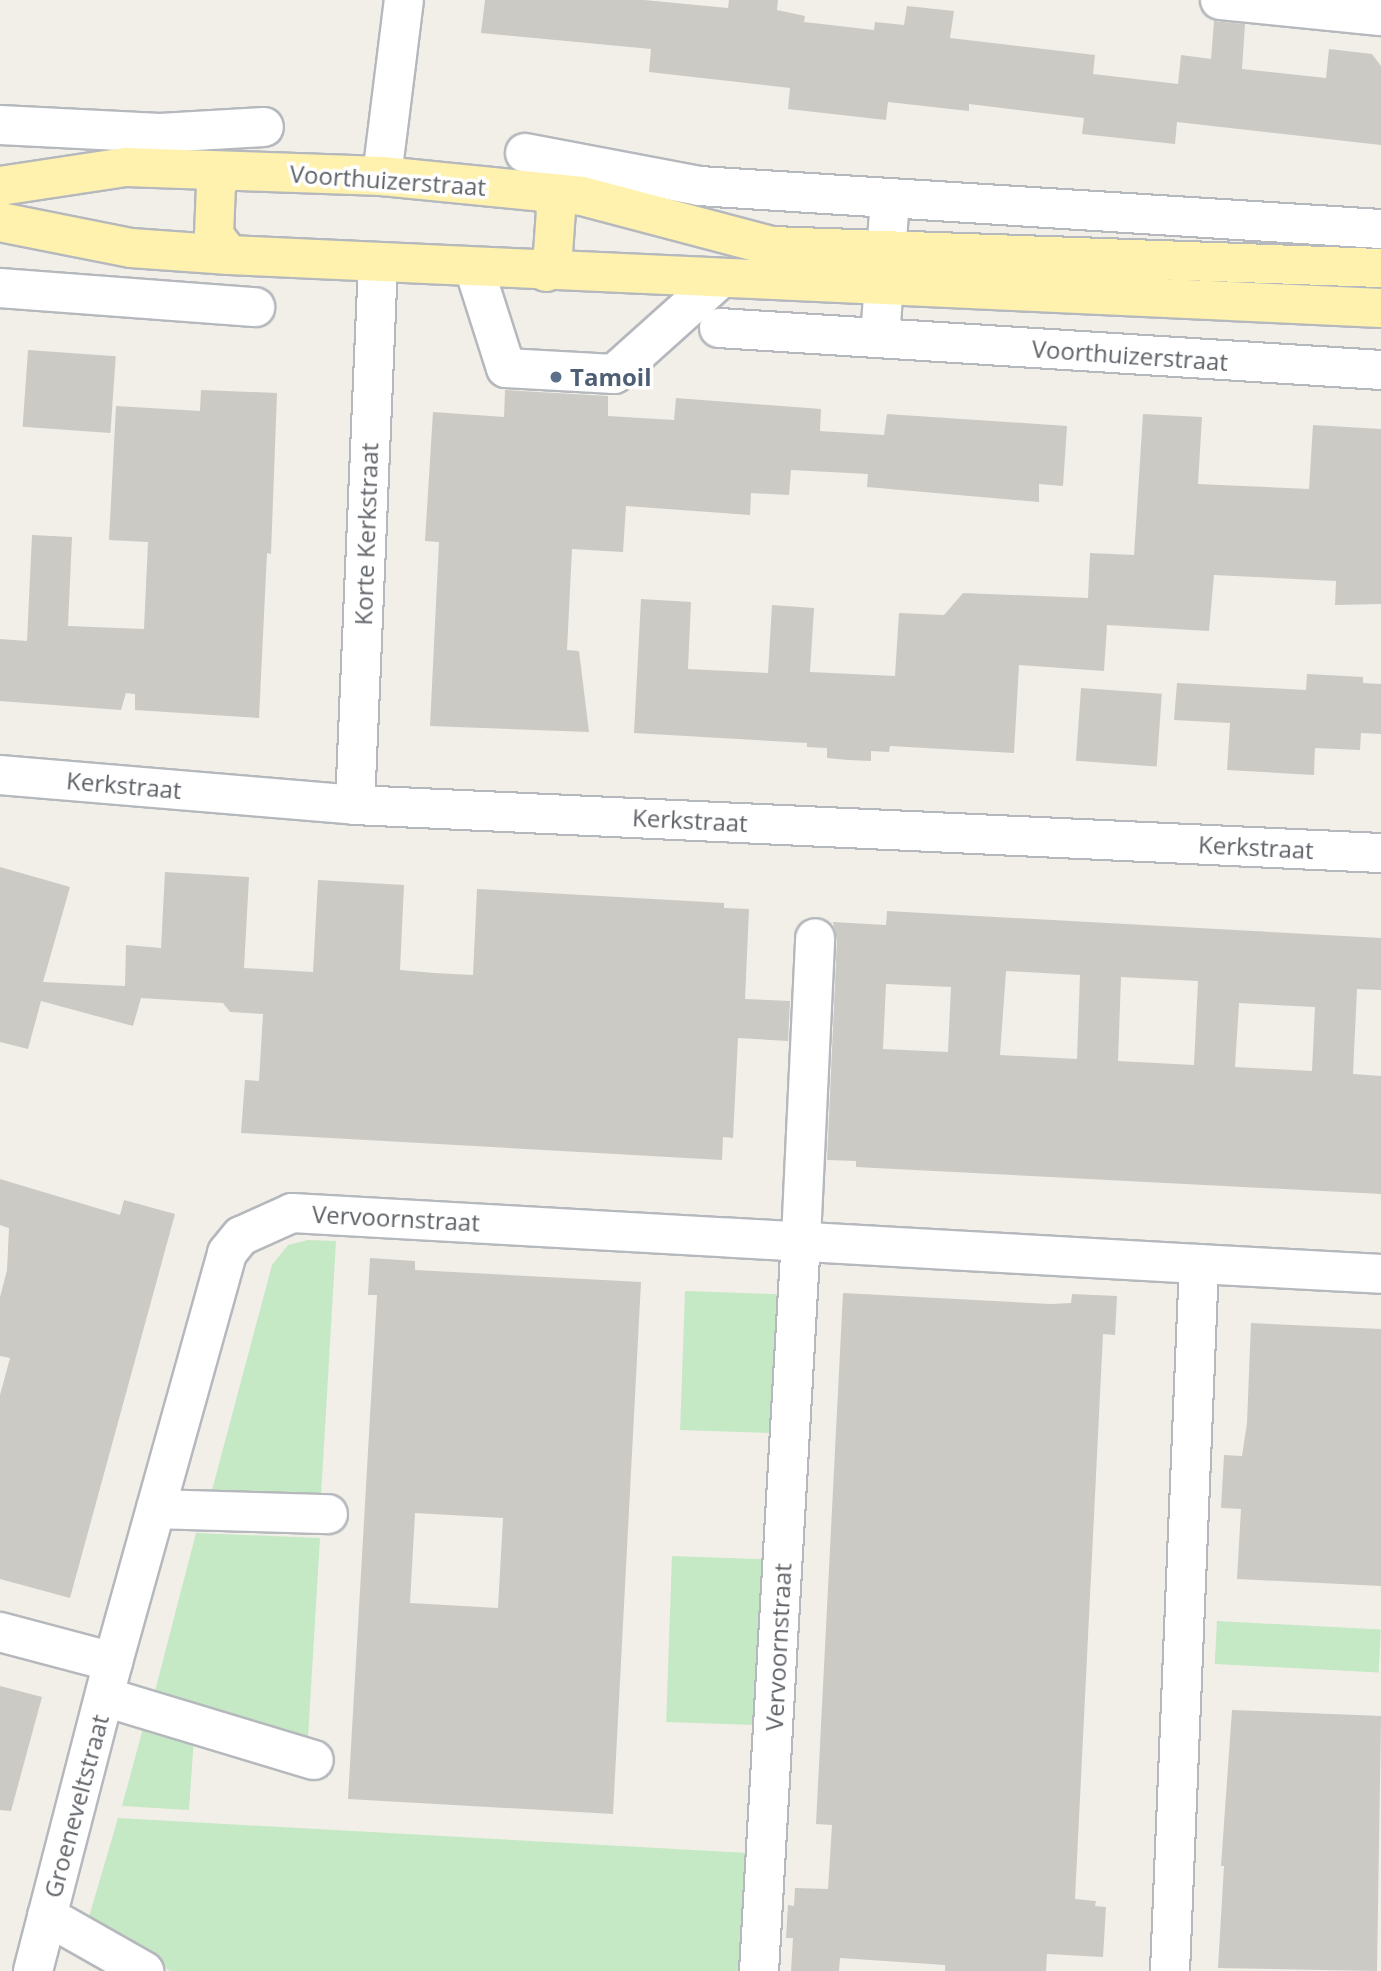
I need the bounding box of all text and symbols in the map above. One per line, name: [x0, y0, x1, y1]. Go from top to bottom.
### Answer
street label: Voorthuizerstraat: [289, 159, 487, 201]
street label: Voorthuizerstraat: [1031, 334, 1229, 376]
place label: Tamoil: [570, 363, 651, 391]
marker: Tamoil: [548, 369, 564, 385]
street label: Korte Kerkstraat: [348, 442, 384, 626]
street label: Kerkstraat: [65, 766, 183, 804]
street label: Kerkstraat: [632, 803, 748, 837]
street label: Kerkstraat: [1198, 830, 1314, 864]
street label: Vervoornstraat: [311, 1199, 481, 1237]
street label: Vervoornstraat: [759, 1562, 797, 1732]
street label: Groeneveltstraat: [38, 1711, 114, 1901]

